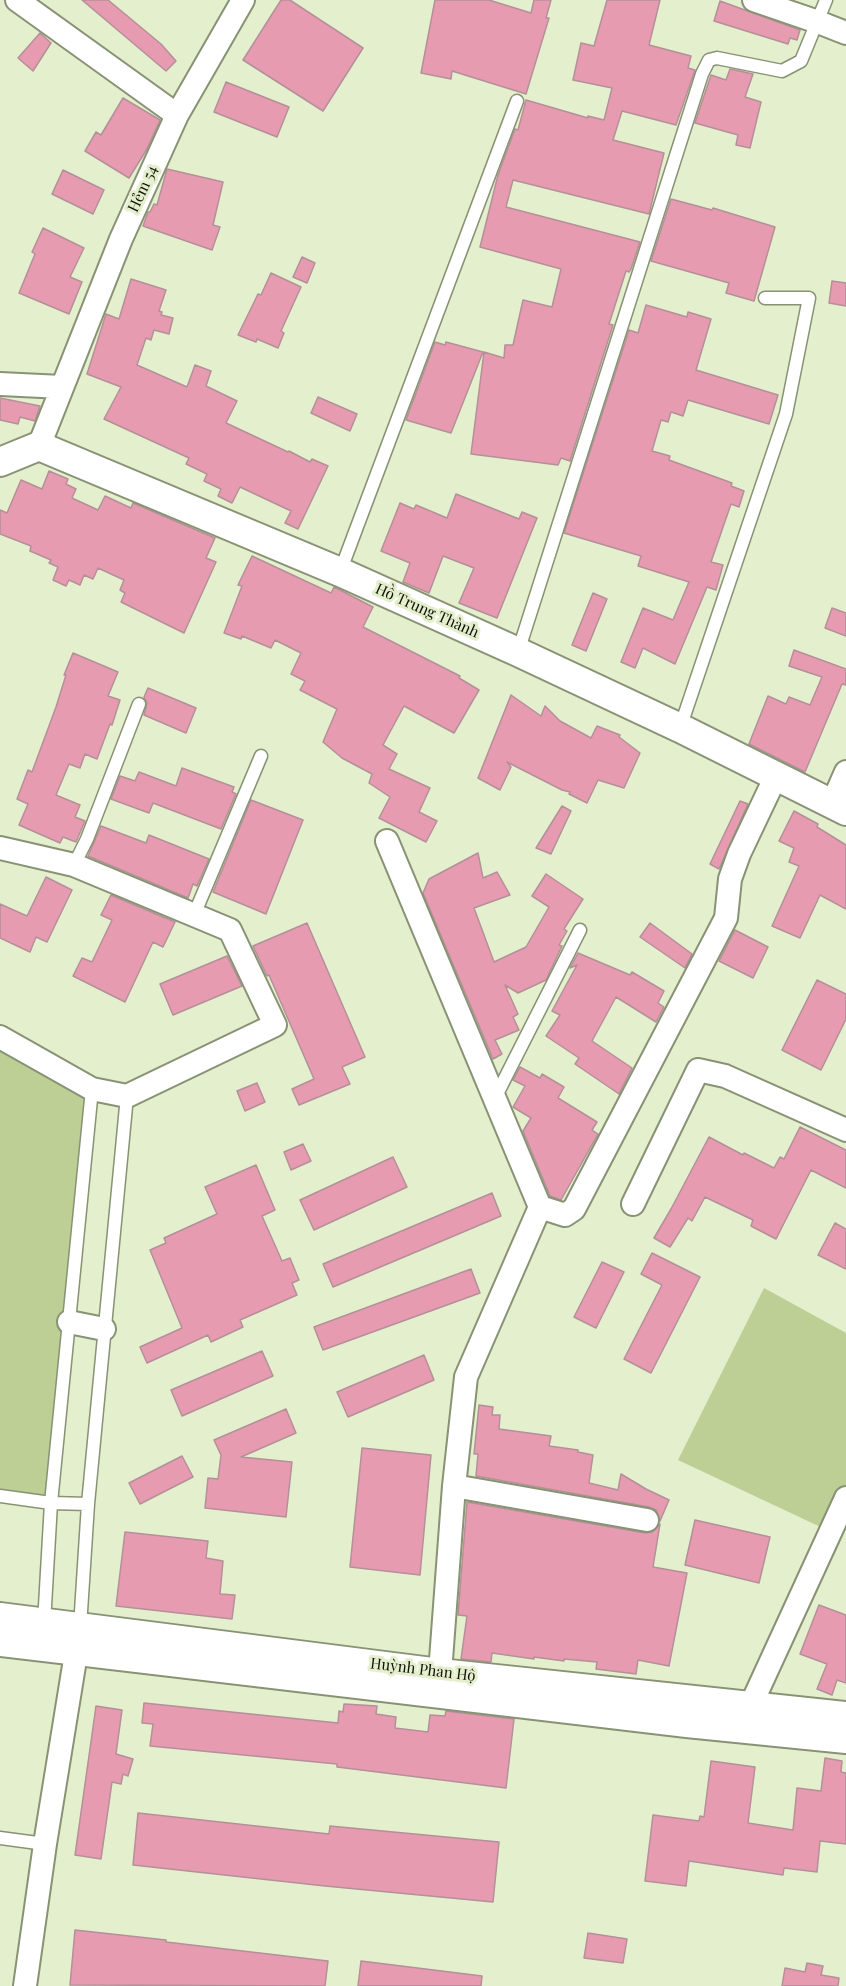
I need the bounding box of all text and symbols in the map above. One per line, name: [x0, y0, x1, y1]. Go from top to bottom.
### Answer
street label: Hẻm 54: [124, 163, 162, 215]
street label: Hồ Trung Thành: [372, 580, 482, 642]
street label: Huỳnh Phan Hộ: [369, 1655, 477, 1685]

